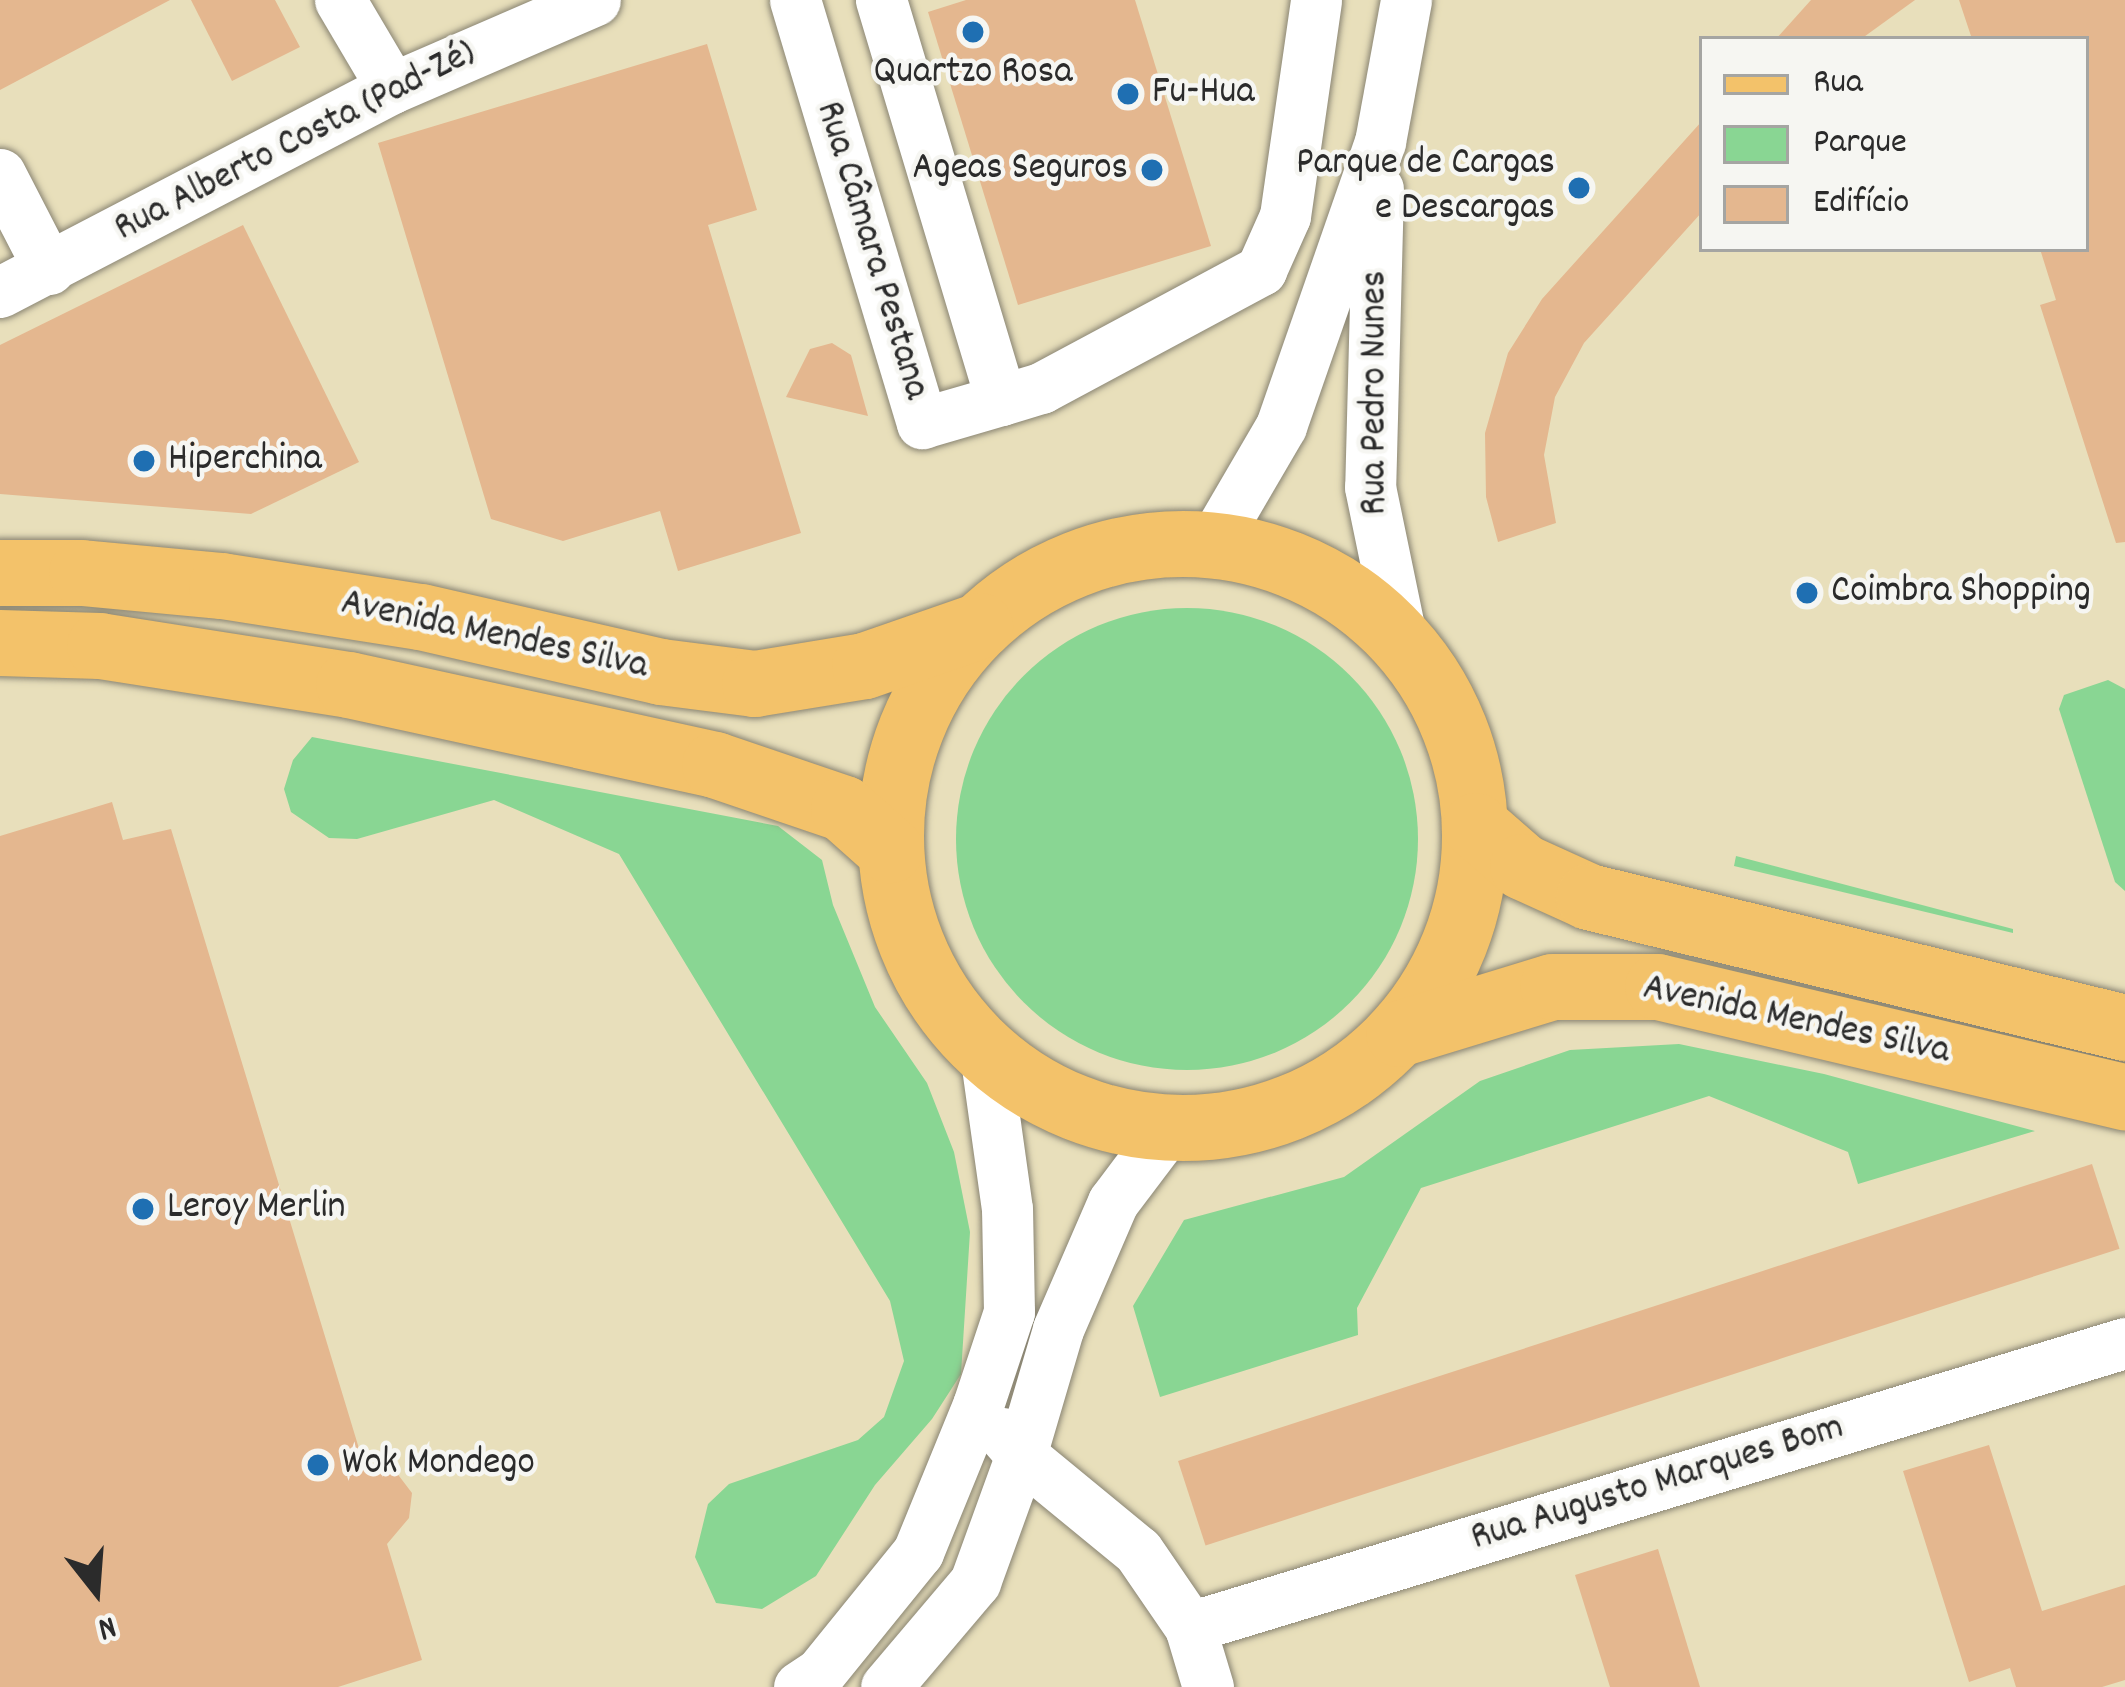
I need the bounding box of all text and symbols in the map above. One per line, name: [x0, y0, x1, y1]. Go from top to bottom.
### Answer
marker: Quartzo Rosa: [960, 19, 986, 45]
street label: Rua Alberto Costa (Pad-Zé): [108, 32, 484, 254]
legend: [1699, 36, 2089, 252]
place label: Quartzo Rosa: [874, 51, 1072, 97]
text: Rua: [1813, 58, 1863, 110]
place label: Fu-Hua: [1152, 71, 1255, 117]
marker: Fu-Hua: [1115, 81, 1141, 107]
street label: Rua Câmara Pestana: [802, 97, 938, 405]
text: Parque: [1813, 118, 1907, 170]
place label: Parque de Cargas e Descargas: [1296, 143, 1555, 234]
place label: Ageas Seguros: [912, 147, 1128, 193]
marker: Ageas Seguros: [1139, 157, 1165, 183]
marker: Parque de Cargas e Descargas: [1566, 175, 1592, 201]
text: Edifício: [1813, 178, 1909, 230]
street label: Rua Pedro Nunes: [1354, 271, 1400, 515]
place label: Hiperchina: [168, 438, 322, 484]
marker: Hiperchina: [131, 448, 157, 474]
place label: Coimbra Shopping: [1831, 570, 2091, 616]
marker: Coimbra Shopping: [1794, 580, 1820, 606]
street label: Avenida Mendes Silva: [336, 582, 652, 692]
street label: Avenida Mendes Silva: [1638, 967, 1954, 1077]
place label: Leroy Merlin: [167, 1186, 346, 1232]
marker: Leroy Merlin: [130, 1196, 156, 1222]
street label: Rua Augusto Marques Bom: [1466, 1406, 1850, 1564]
place label: Wok Mondego: [342, 1442, 535, 1488]
marker: Wok Mondego: [305, 1452, 331, 1478]
north arrow: [36, 1531, 156, 1651]
text: N: [92, 1601, 121, 1651]

